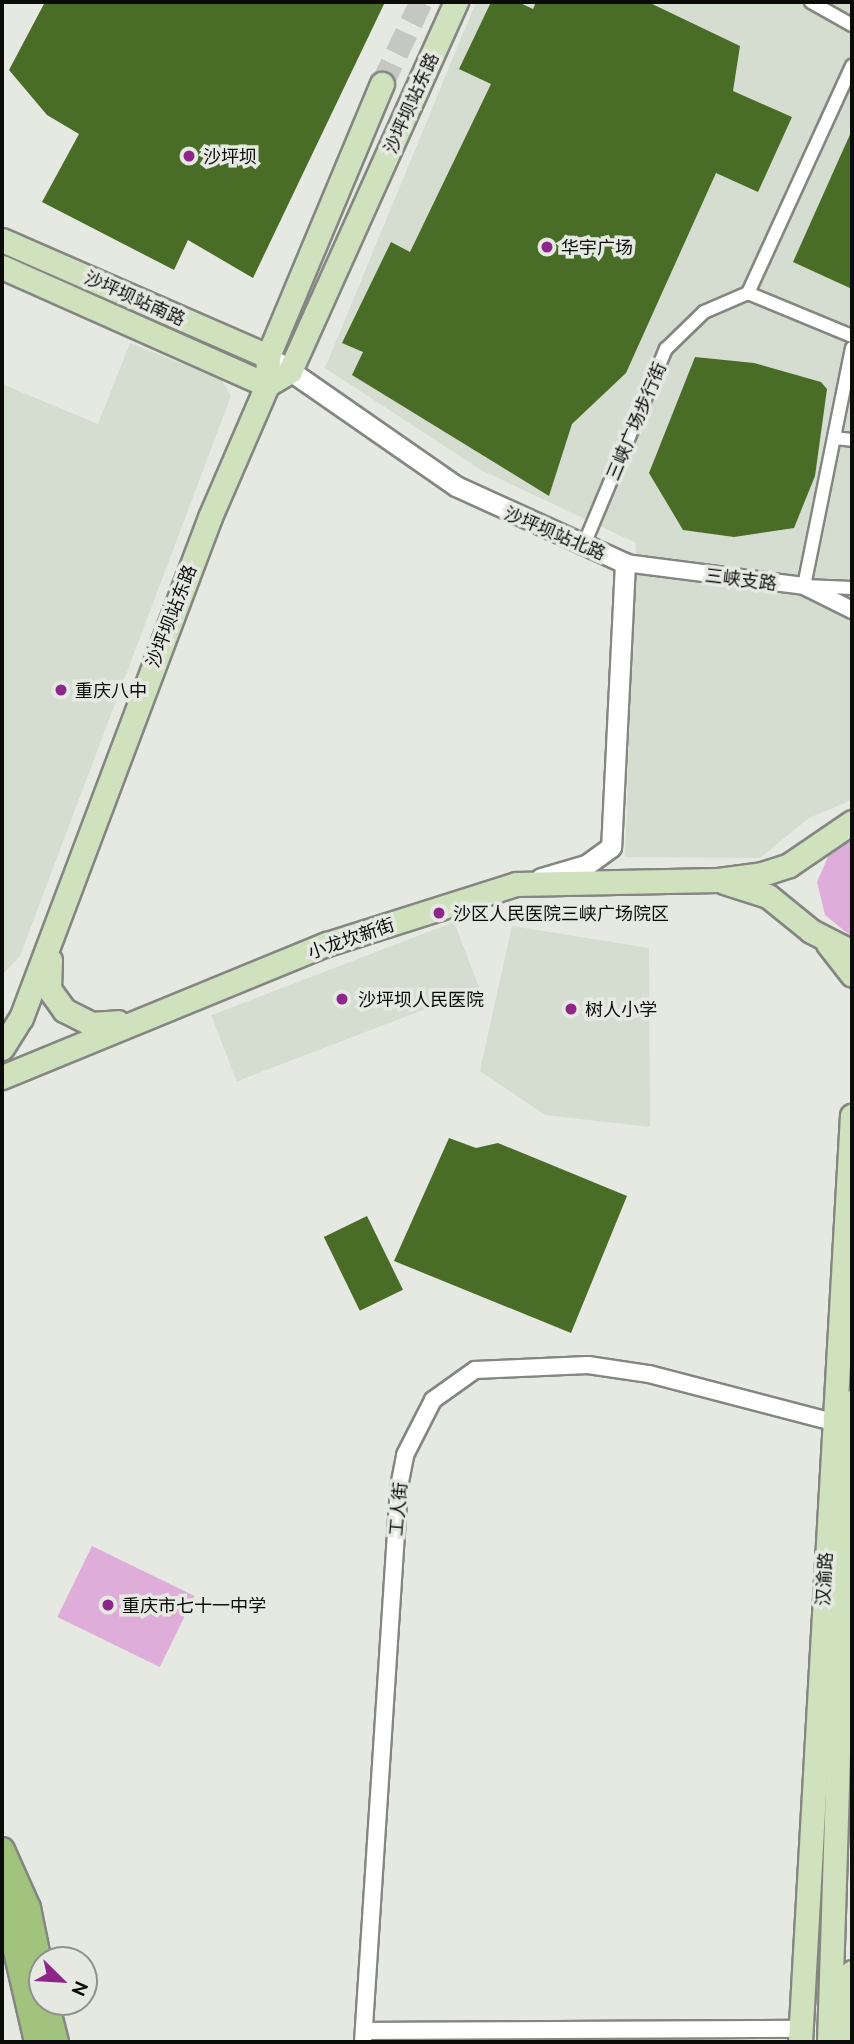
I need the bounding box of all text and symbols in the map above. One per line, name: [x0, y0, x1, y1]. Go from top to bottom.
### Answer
street label: 沙坪坝站东路: [379, 49, 443, 157]
place label: 沙坪坝: [203, 145, 257, 167]
marker: 沙坪坝: [181, 148, 197, 164]
place label: 华宇广场: [561, 236, 633, 258]
marker: 华宇广场: [539, 239, 555, 255]
street label: 沙坪坝站南路: [81, 266, 189, 330]
street label: 三峡广场步行街: [601, 359, 671, 483]
street label: 沙坪坝站北路: [501, 502, 609, 564]
street label: 沙坪坝站东路: [142, 562, 200, 670]
street label: 三峡支路: [704, 564, 778, 594]
place label: 重庆八中: [75, 679, 147, 701]
marker: 重庆八中: [53, 682, 69, 698]
place label: 沙区人民医院三峡广场院区: [453, 902, 669, 924]
marker: 沙区人民医院三峡广场院区: [431, 905, 447, 921]
street label: 小龙坎新街: [305, 913, 397, 963]
place label: 沙坪坝人民医院: [358, 988, 484, 1010]
marker: 沙坪坝人民医院: [332, 989, 352, 1009]
place label: 树人小学: [585, 998, 657, 1020]
marker: 树人小学: [563, 1001, 579, 1017]
street label: 工人街: [385, 1481, 411, 1537]
street label: 汉渝路: [812, 1551, 836, 1607]
place label: 重庆市七十一中学: [122, 1594, 266, 1616]
marker: 重庆市七十一中学: [100, 1597, 116, 1613]
north arrow: [28, 1946, 98, 2016]
text: N: [67, 1978, 93, 2000]

